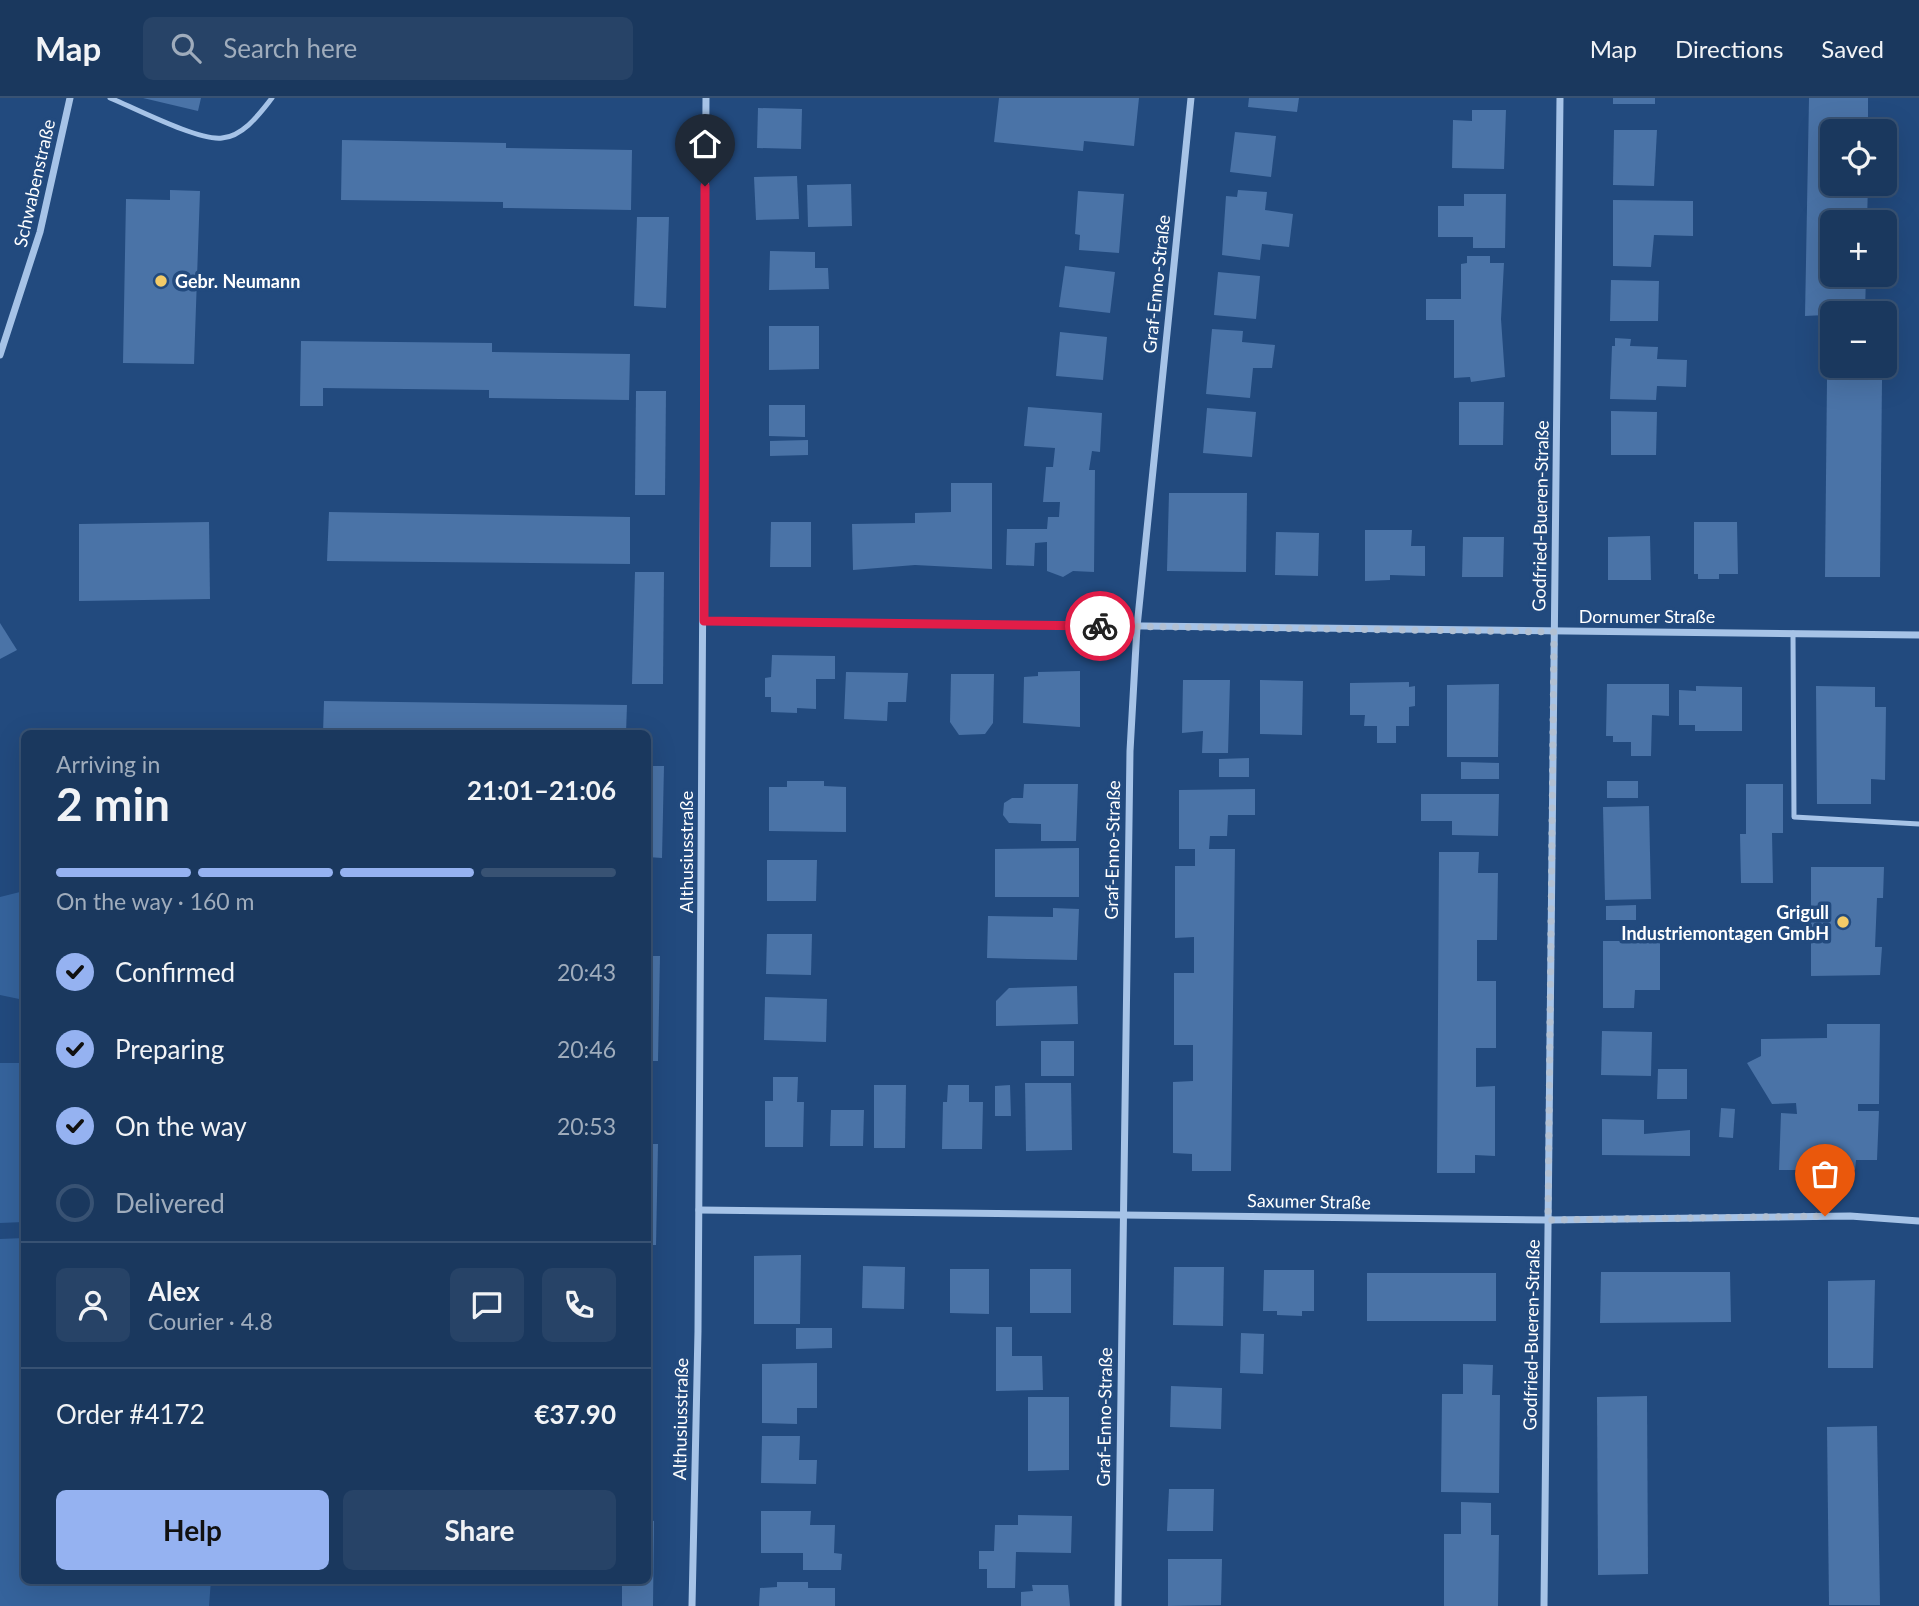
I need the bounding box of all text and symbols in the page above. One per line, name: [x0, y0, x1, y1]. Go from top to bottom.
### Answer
search box: [143, 17, 633, 80]
text: Map: [35, 28, 101, 68]
icon: search: [167, 29, 205, 67]
text: Search here: [223, 32, 357, 64]
text: Map: [1590, 34, 1637, 63]
text: Directions: [1675, 34, 1783, 63]
text: Saved: [1821, 34, 1884, 63]
pin: [675, 114, 735, 186]
street label: Schwabenstraße: [9, 117, 59, 249]
map controls: [1820, 119, 1897, 378]
button: locate: [1820, 119, 1897, 196]
icon: home: [686, 125, 724, 163]
button: +: [1820, 210, 1897, 287]
street label: Graf-Enno-Straße: [1138, 214, 1174, 354]
place label: Gebr. Neumann: [175, 270, 300, 292]
marker: Gebr. Neumann: [153, 273, 169, 289]
button: −: [1820, 301, 1897, 378]
street label: Godfried-Bueren-Straße: [1527, 420, 1553, 612]
courier: [1065, 591, 1135, 661]
street label: Dornumer Straße: [1579, 605, 1715, 627]
icon: bike: [1081, 607, 1119, 645]
text: Arriving in: [56, 750, 160, 778]
text: 21:01–21:06: [467, 774, 616, 806]
text: 2 min: [56, 776, 170, 831]
street label: Graf-Enno-Straße: [1100, 780, 1124, 920]
street label: Althusiusstraße: [675, 791, 697, 913]
text: On the way · 160 m: [56, 887, 255, 915]
place label: Grigull Industriemontagen GmbH: [1621, 901, 1829, 944]
marker: Grigull Industriemontagen GmbH: [1835, 914, 1851, 930]
icon: check: [56, 953, 94, 991]
text: Confirmed: [115, 956, 235, 988]
text: 20:43: [557, 958, 616, 986]
icon: check: [56, 1030, 94, 1068]
text: Preparing: [115, 1033, 224, 1065]
text: 20:46: [557, 1035, 616, 1063]
icon: check: [56, 1107, 94, 1145]
text: On the way: [115, 1110, 247, 1142]
text: 20:53: [557, 1112, 616, 1140]
pin: [1795, 1144, 1855, 1216]
icon: bag: [1806, 1155, 1844, 1193]
text: Delivered: [115, 1187, 225, 1219]
street label: Saxumer Straße: [1247, 1189, 1371, 1213]
street label: Godfried-Bueren-Straße: [1518, 1239, 1544, 1431]
button: person: [56, 1268, 130, 1342]
button: chat: [450, 1268, 524, 1342]
button: phone: [542, 1268, 616, 1342]
text: Alex: [148, 1275, 200, 1307]
text: Courier · 4.8: [148, 1307, 273, 1335]
street label: Graf-Enno-Straße: [1092, 1347, 1116, 1487]
street label: Althusiusstraße: [668, 1358, 692, 1480]
text: Order #4172: [56, 1398, 205, 1430]
text: €37.90: [534, 1398, 616, 1430]
button: Help: [56, 1490, 329, 1570]
button: Share: [343, 1490, 616, 1570]

